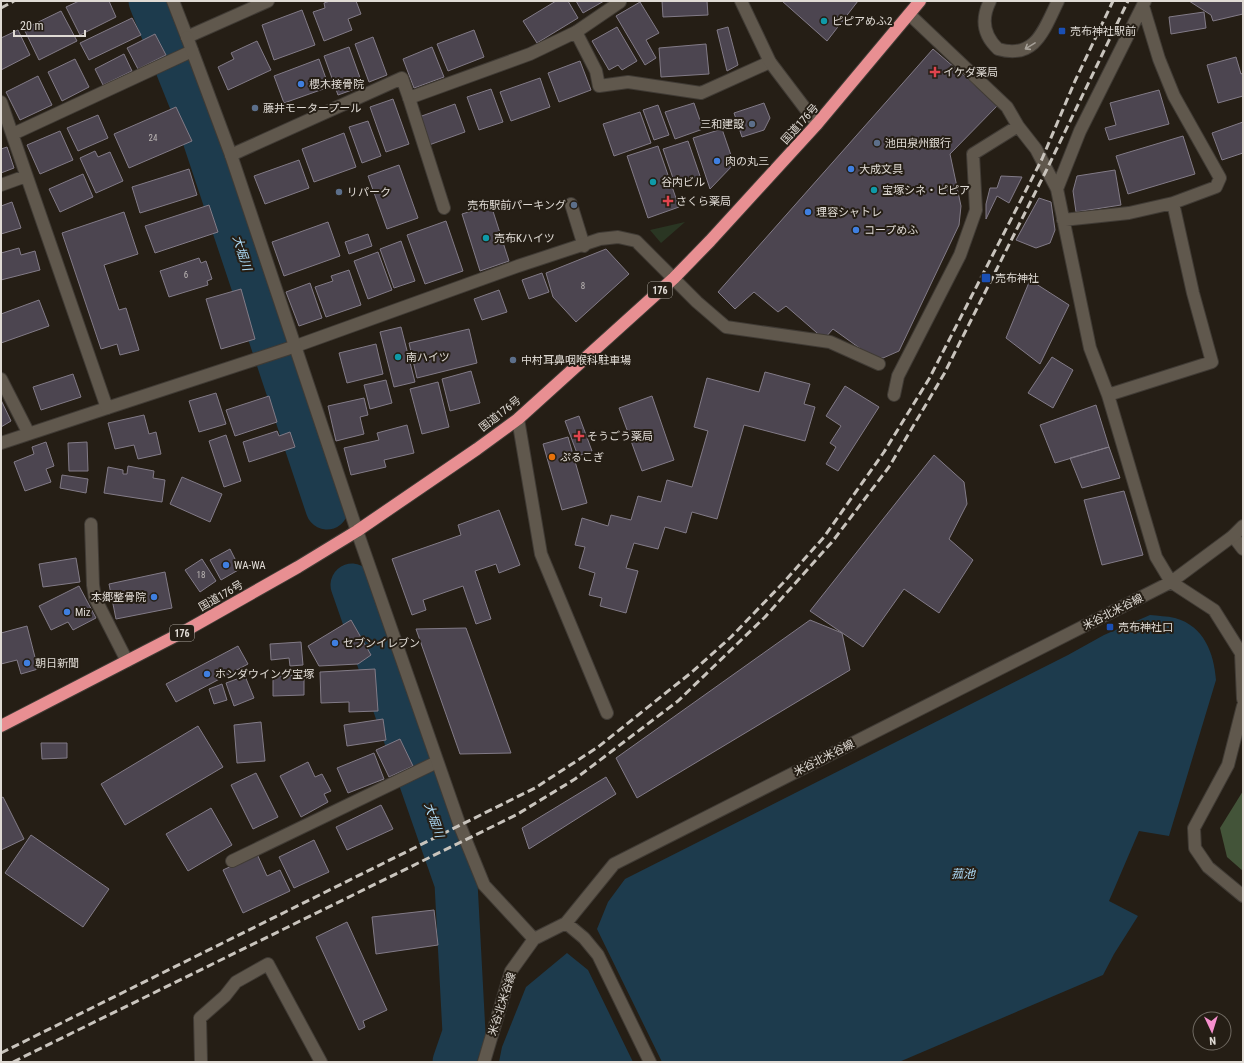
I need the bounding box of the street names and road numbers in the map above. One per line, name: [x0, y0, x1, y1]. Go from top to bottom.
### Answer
street label: 国道176号: [779, 101, 821, 147]
road number: 176: [648, 282, 672, 298]
street label: 国道176号: [477, 394, 523, 434]
street label: 国道176号: [196, 578, 246, 614]
street label: 米谷北米谷線: [1081, 591, 1145, 633]
road number: 176: [170, 625, 194, 641]
street label: 米谷北米谷線: [792, 737, 856, 779]
street label: 米谷北米谷線: [486, 971, 518, 1037]

